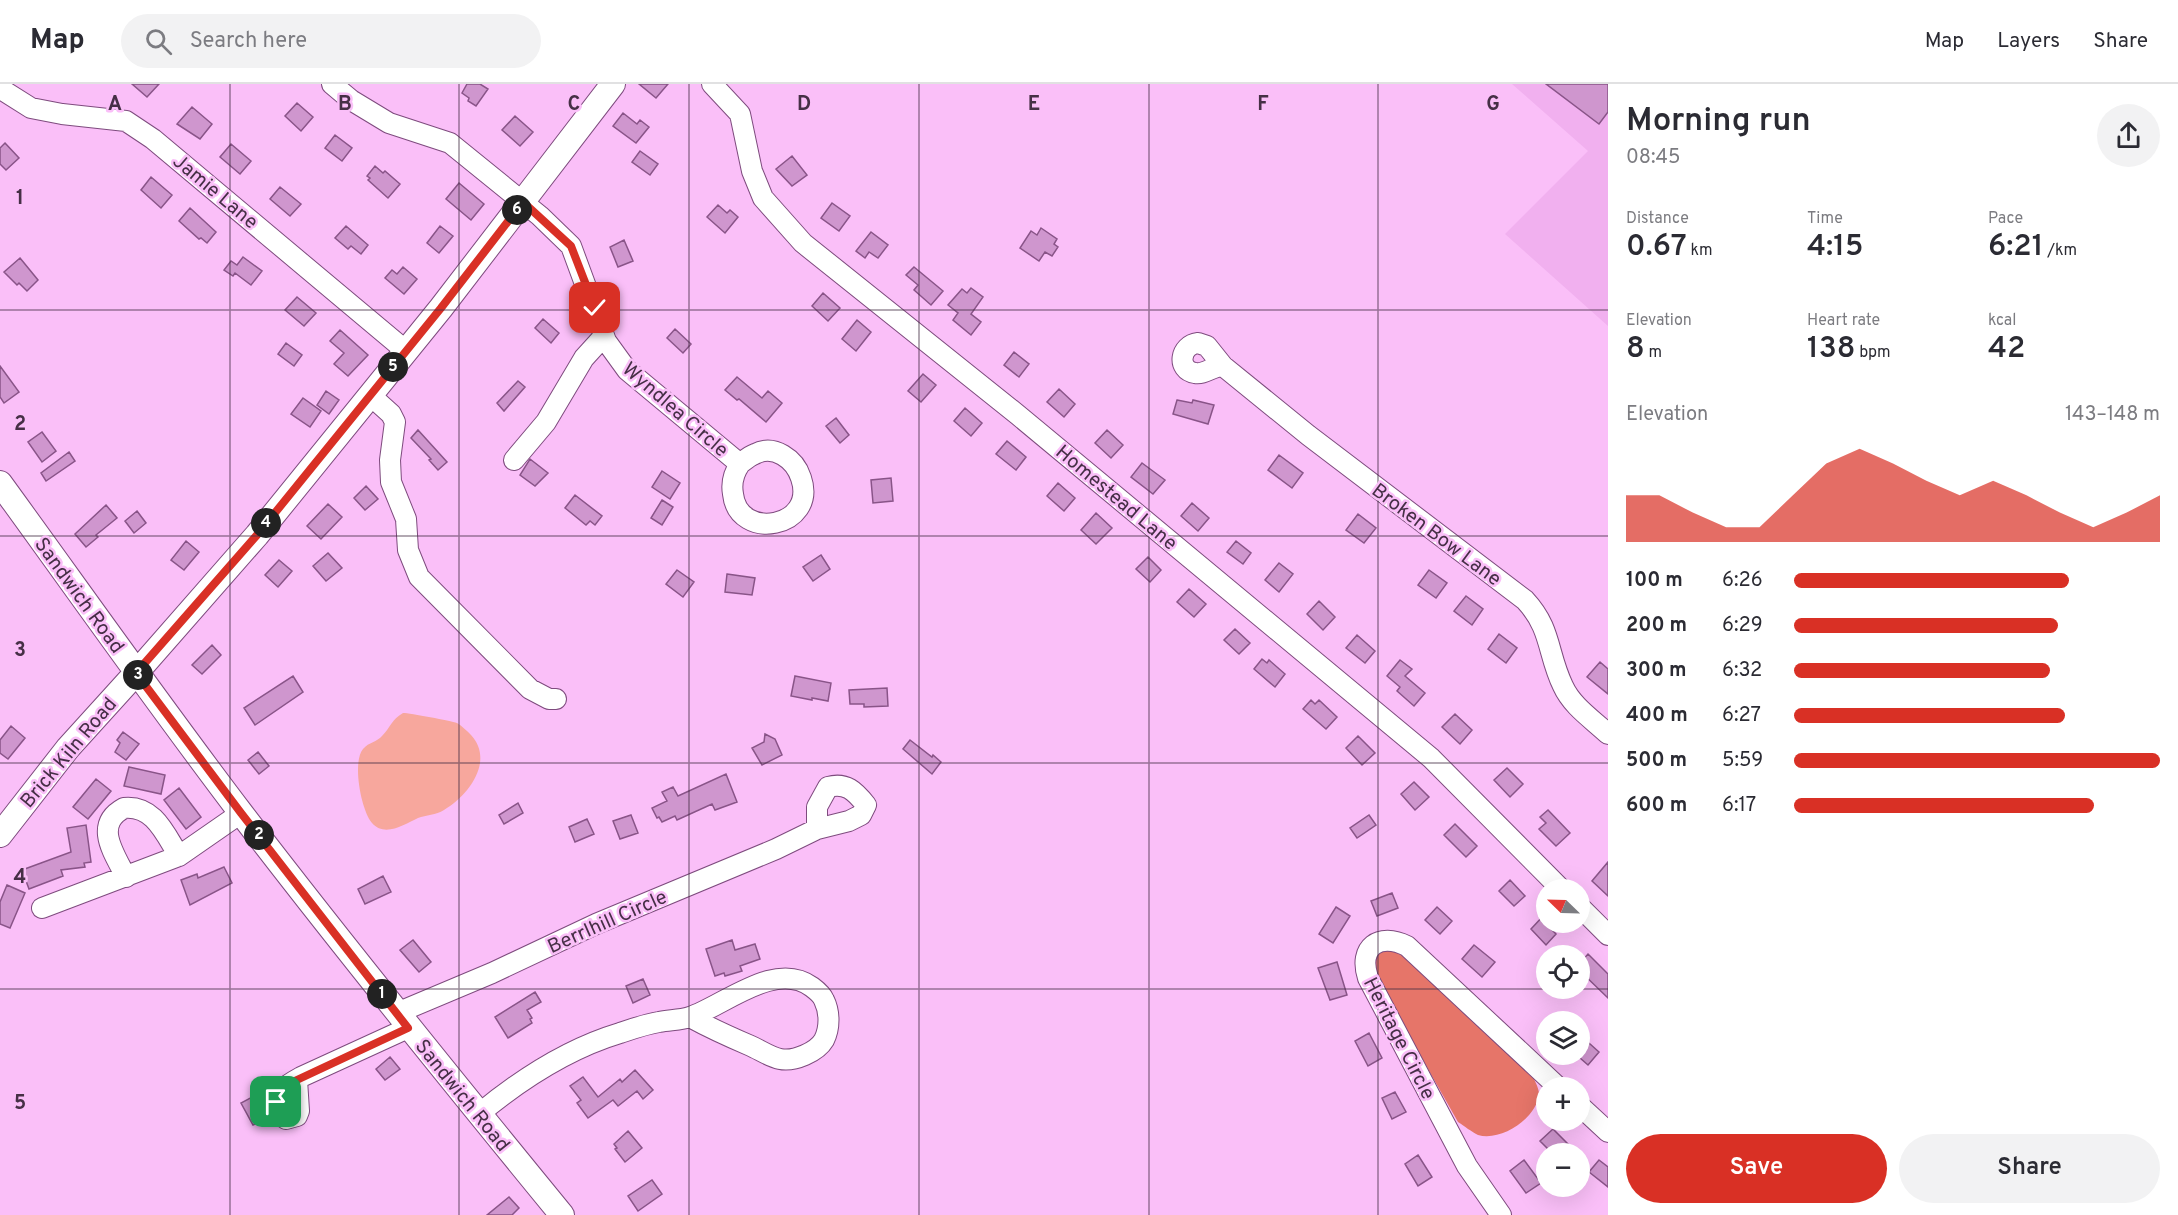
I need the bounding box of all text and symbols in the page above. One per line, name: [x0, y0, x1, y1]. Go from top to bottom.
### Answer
search box: [121, 14, 541, 68]
text: Map: [30, 23, 85, 59]
icon: search: [142, 25, 175, 58]
text: Search here: [190, 28, 307, 55]
text: Map: [1925, 28, 1964, 55]
text: Layers: [1997, 28, 2060, 55]
text: Share: [2093, 28, 2148, 55]
text: A: [108, 92, 122, 118]
text: B: [338, 92, 352, 118]
text: C: [568, 92, 580, 118]
text: D: [797, 92, 811, 118]
text: E: [1028, 92, 1040, 118]
text: F: [1257, 92, 1269, 118]
text: G: [1486, 92, 1500, 118]
text: Morning run: [1626, 101, 1811, 143]
button: share: [2097, 104, 2160, 167]
text: 08:45: [1626, 145, 1680, 171]
street label: Jamie Lane: [167, 149, 263, 236]
text: 1: [16, 186, 24, 212]
pin: 6: [502, 195, 532, 225]
text: 6: [512, 200, 522, 220]
text: Distance: [1626, 209, 1689, 229]
text: Time: [1807, 209, 1843, 229]
text: Pace: [1988, 209, 2023, 229]
text: 0.67: [1626, 229, 1687, 266]
text: 4:15: [1807, 229, 1863, 266]
text: 6:21: [1988, 229, 2043, 266]
text: km: [1687, 241, 1713, 261]
text: /km: [2043, 241, 2077, 261]
pin: [569, 282, 620, 333]
icon: check: [578, 291, 611, 324]
text: Elevation: [1626, 311, 1692, 331]
text: Heart rate: [1807, 311, 1880, 331]
text: kcal: [1988, 311, 2016, 331]
text: 8: [1626, 331, 1645, 368]
text: 138: [1807, 331, 1855, 368]
text: 42: [1988, 331, 2025, 368]
text: m: [1645, 343, 1662, 363]
text: bpm: [1855, 343, 1891, 363]
pin: 5: [378, 352, 408, 382]
text: 5: [388, 357, 398, 377]
street label: Wyndlea Circle: [616, 357, 733, 464]
text: Elevation: [1626, 402, 1708, 428]
text: 143–148 m: [2065, 402, 2160, 428]
text: 2: [14, 412, 26, 438]
street label: Homestead Lane: [1049, 440, 1182, 557]
street label: Broken Bow Lane: [1366, 478, 1506, 593]
pin: 4: [251, 508, 281, 538]
text: 4: [261, 513, 271, 533]
street label: Sandwich Road: [28, 533, 129, 659]
text: 100 m: [1626, 568, 1683, 594]
text: 6:26: [1722, 568, 1763, 594]
text: 200 m: [1626, 613, 1687, 639]
text: 6:29: [1722, 613, 1763, 639]
text: 3: [14, 638, 26, 664]
text: 300 m: [1626, 658, 1687, 684]
text: 6:32: [1722, 658, 1762, 684]
pin: 3: [123, 660, 153, 690]
text: 3: [133, 665, 143, 685]
street label: Brick Kiln Road: [16, 692, 124, 814]
text: 400 m: [1626, 703, 1688, 729]
text: 6:27: [1722, 703, 1761, 729]
text: 500 m: [1626, 748, 1687, 774]
text: 5:59: [1722, 748, 1763, 774]
text: 600 m: [1626, 793, 1687, 819]
text: 6:17: [1722, 793, 1756, 819]
pin: 2: [244, 820, 274, 850]
text: 2: [254, 825, 264, 845]
text: 4: [14, 865, 26, 891]
north arrow: [1536, 879, 1590, 933]
map controls: [1536, 879, 1590, 1197]
street label: BerrIhill Circle: [544, 885, 672, 961]
button: locate: [1536, 945, 1590, 999]
street label: Heritage Circle: [1356, 973, 1440, 1104]
pin: 1: [367, 979, 397, 1009]
text: 1: [379, 984, 385, 1004]
button: layers: [1536, 1011, 1590, 1065]
street label: Sandwich Road: [408, 1035, 515, 1158]
pin: [250, 1076, 301, 1127]
button: +: [1536, 1077, 1590, 1131]
icon: arrive: [259, 1085, 292, 1118]
text: 5: [14, 1091, 26, 1117]
button: Save: [1626, 1134, 1887, 1203]
button: Share: [1899, 1134, 2160, 1203]
button: −: [1536, 1143, 1590, 1197]

